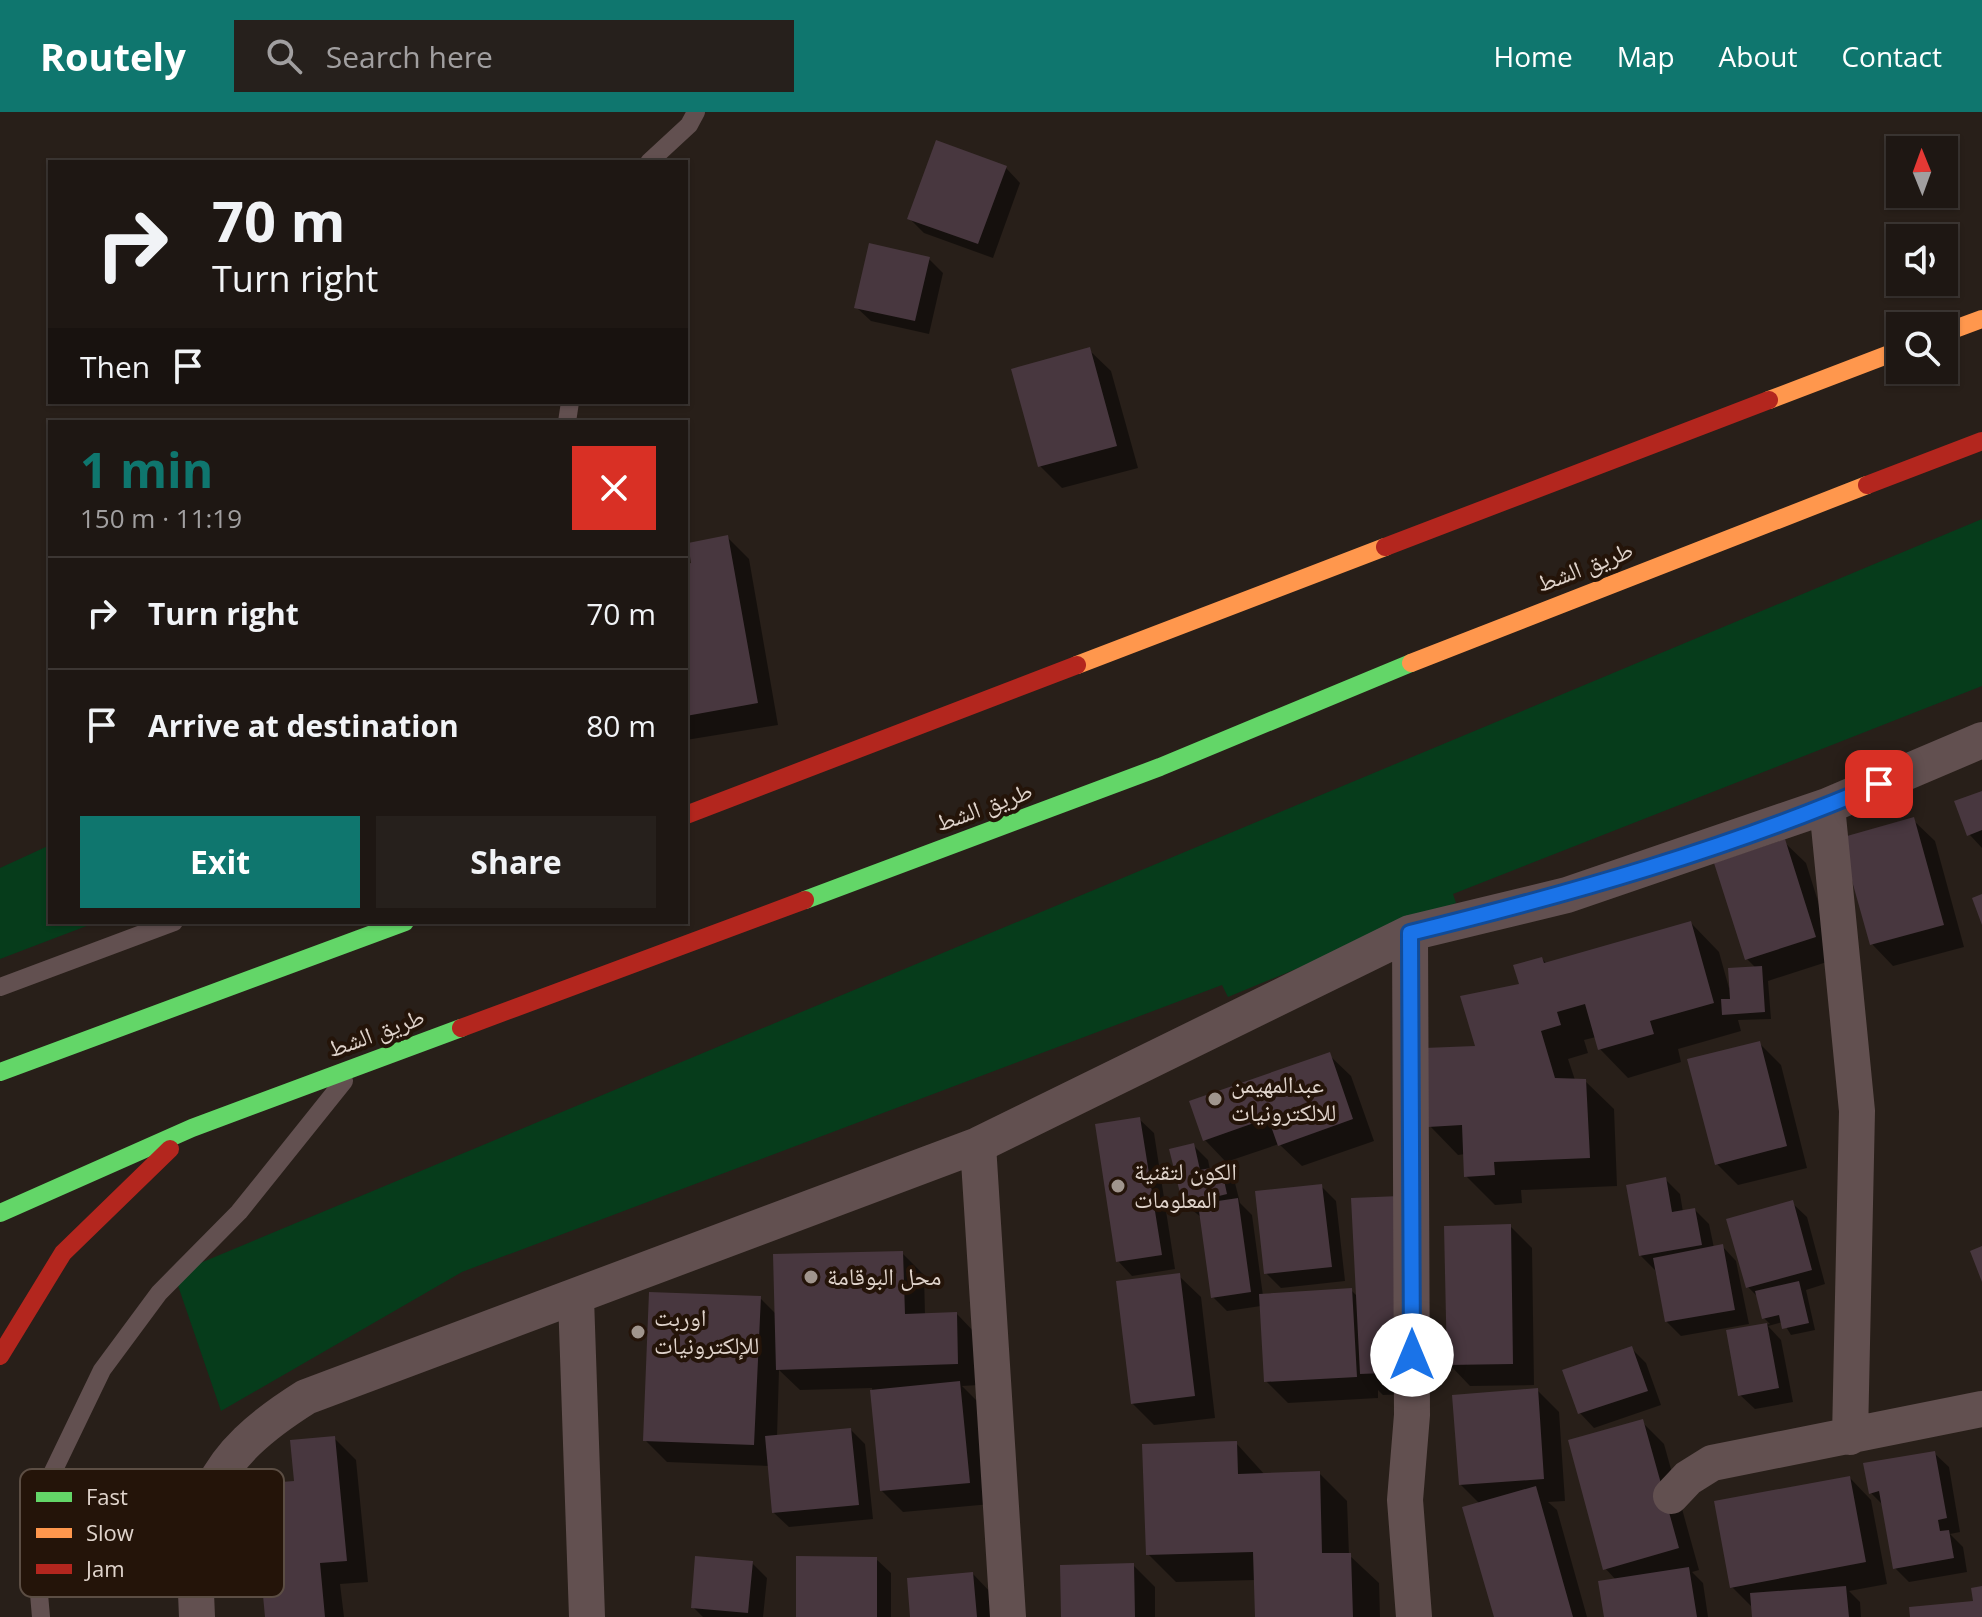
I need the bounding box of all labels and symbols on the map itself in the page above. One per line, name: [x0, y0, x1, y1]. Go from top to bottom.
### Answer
north arrow: [1886, 136, 1958, 208]
street label: طريق الشط: [1532, 532, 1637, 599]
pin: [1845, 750, 1913, 818]
street label: طريق الشط: [931, 773, 1036, 838]
street label: طريق الشط: [323, 999, 428, 1064]
place label: عبدالمهيمن للالكترونيات: [1231, 1067, 1336, 1128]
marker: عبدالمهيمن للالكترونيات: [1206, 1090, 1224, 1108]
place label: الكون لتقنية المعلومات: [1134, 1154, 1237, 1215]
marker: الكون لتقنية المعلومات: [1109, 1177, 1127, 1195]
place label: محل البوقامة: [827, 1259, 941, 1292]
marker: محل البوقامة: [802, 1268, 820, 1286]
place label: اوربت للإلكترونيات: [654, 1300, 759, 1361]
position arrow: [1370, 1313, 1454, 1397]
marker: اوربت للإلكترونيات: [629, 1323, 647, 1341]
legend: [20, 1469, 284, 1597]
text: Fast: [86, 1481, 128, 1511]
text: Slow: [86, 1517, 134, 1547]
text: Jam: [84, 1553, 125, 1583]

